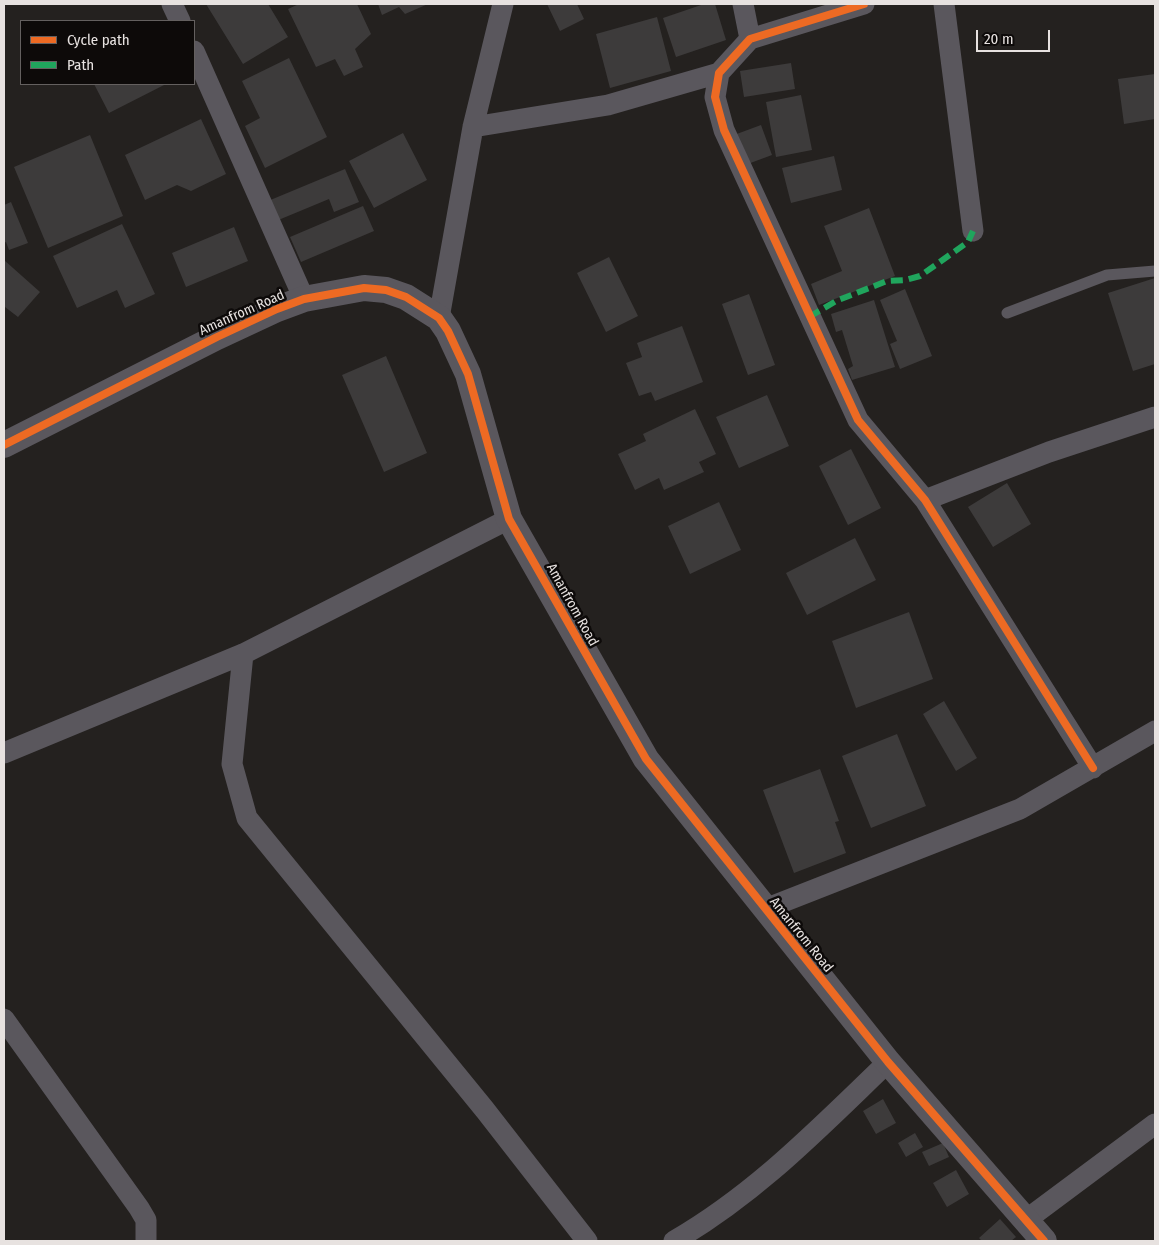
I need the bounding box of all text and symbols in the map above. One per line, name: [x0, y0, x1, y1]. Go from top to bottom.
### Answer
legend: [20, 20, 195, 85]
scale bar: [979, 20, 1053, 52]
text: 20 m: [984, 30, 1014, 48]
text: Cycle path: [67, 31, 130, 49]
text: Path: [67, 56, 94, 74]
street label: Amanfrom Road: [197, 287, 287, 339]
street label: Amanfrom Road: [542, 561, 602, 649]
street label: Amanfrom Road: [766, 894, 836, 976]

